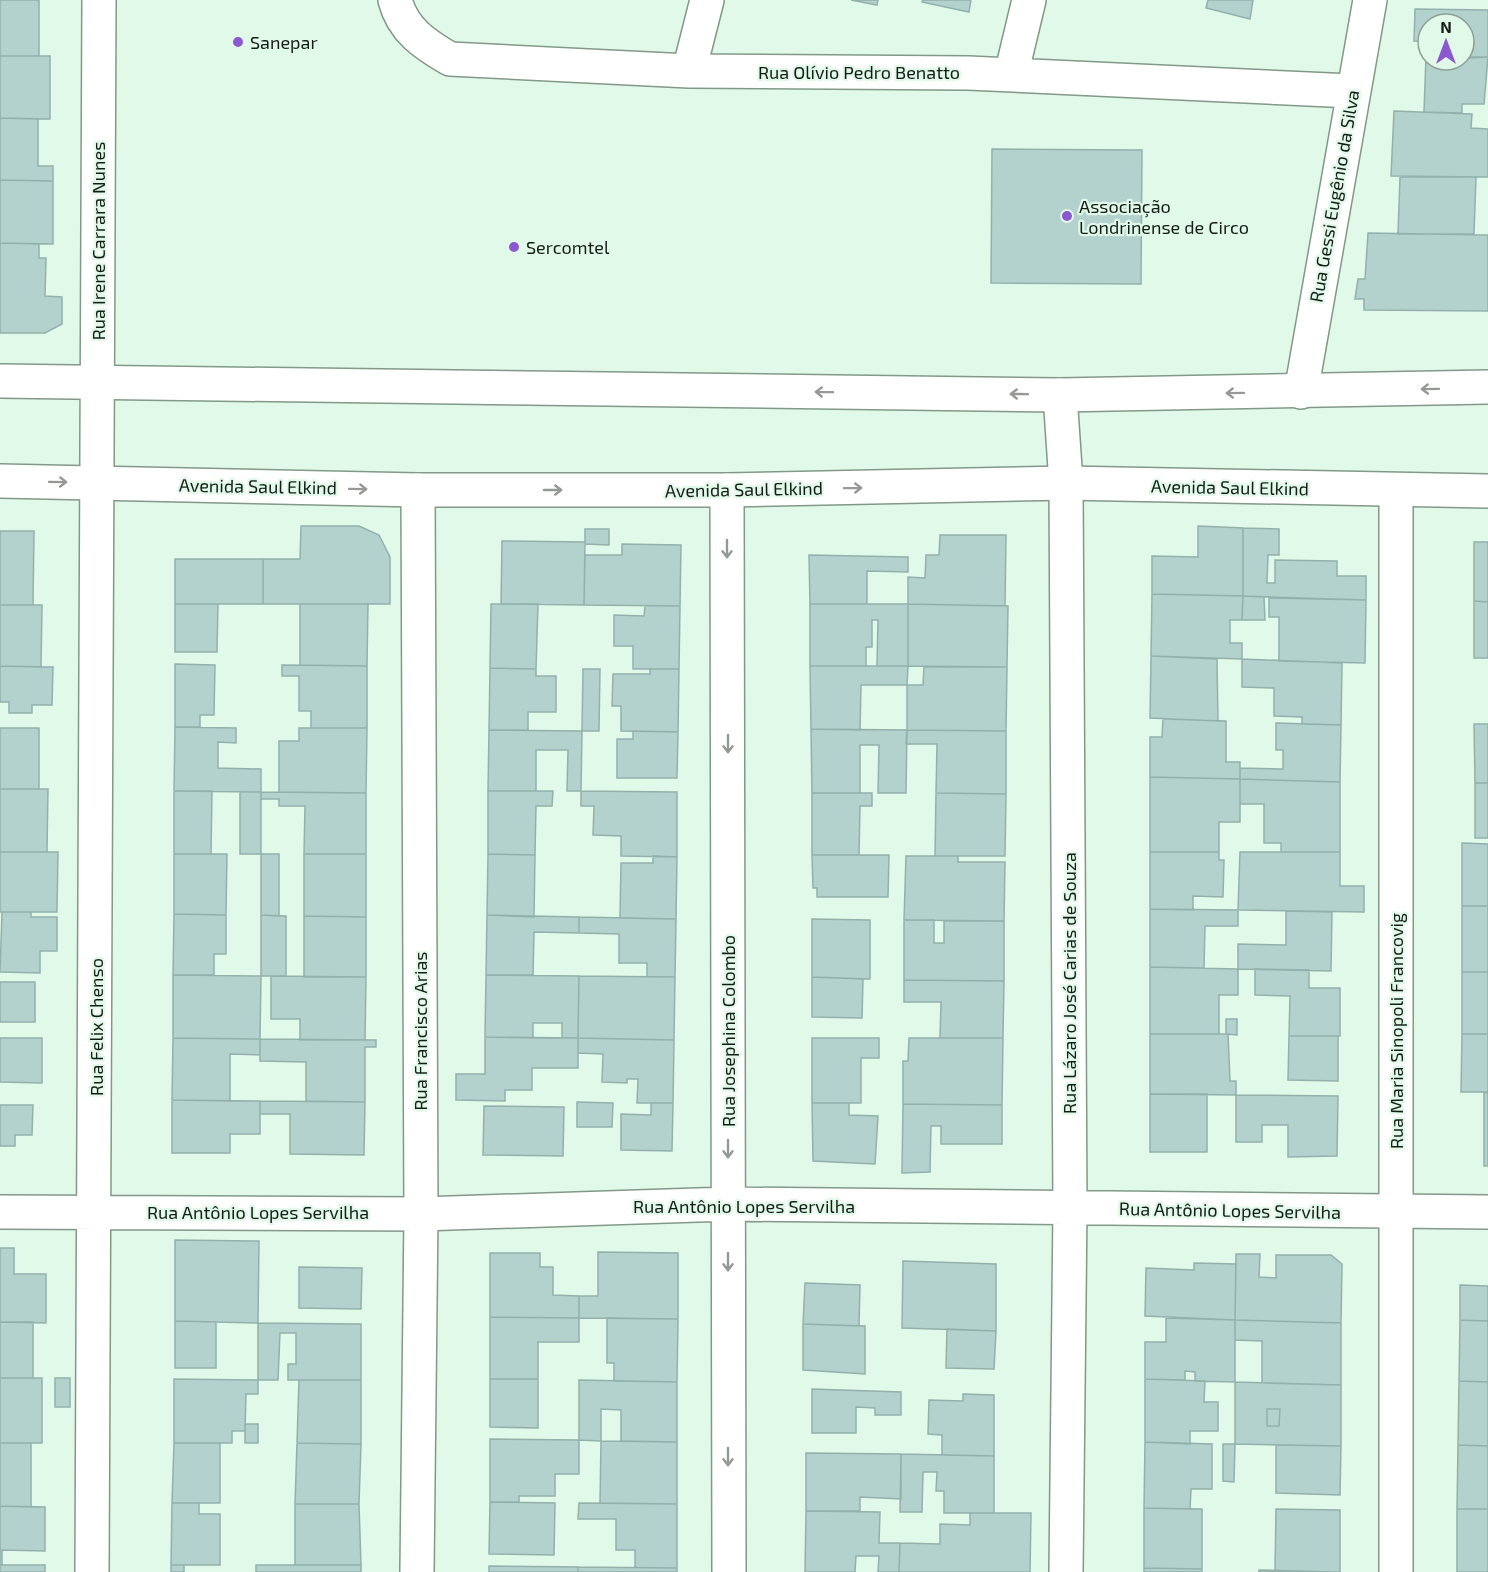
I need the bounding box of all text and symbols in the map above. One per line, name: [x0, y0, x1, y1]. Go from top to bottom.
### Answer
north arrow: [1416, 12, 1476, 72]
text: N: [1440, 17, 1452, 36]
place label: Sanepar: [250, 31, 318, 53]
marker: Sanepar: [231, 35, 245, 49]
street label: Rua Olívio Pedro Benatto: [758, 61, 960, 83]
street label: Rua Gessi Eugênio da Silva: [1304, 88, 1364, 304]
street label: Rua Irene Carrara Nunes: [87, 142, 109, 340]
place label: Associação Londrinense de Circo: [1079, 195, 1249, 238]
marker: Associação Londrinense de Circo: [1060, 209, 1074, 223]
place label: Sercomtel: [526, 236, 610, 258]
marker: Sercomtel: [507, 240, 521, 254]
one-way arrow: [1420, 383, 1440, 394]
one-way arrow: [814, 386, 834, 398]
one-way arrow: [1225, 387, 1245, 398]
one-way arrow: [1009, 389, 1029, 400]
street label: Avenida Saul Elkind: [179, 474, 337, 498]
street label: Avenida Saul Elkind: [1151, 475, 1309, 499]
one-way arrow: [48, 476, 68, 488]
street label: Avenida Saul Elkind: [665, 477, 823, 501]
one-way arrow: [843, 482, 863, 493]
one-way arrow: [348, 483, 368, 495]
one-way arrow: [543, 484, 563, 496]
one-way arrow: [721, 538, 733, 558]
one-way arrow: [722, 733, 734, 753]
street label: Rua Lázaro José Carias de Souza: [1058, 852, 1080, 1114]
street label: Rua Maria Sinopoli Francovig: [1385, 913, 1407, 1149]
street label: Rua Josephina Colombo: [717, 935, 739, 1127]
street label: Rua Francisco Arias: [409, 951, 431, 1111]
street label: Rua Felix Chenso: [85, 958, 107, 1096]
one-way arrow: [722, 1138, 734, 1158]
street label: Rua Antônio Lopes Servilha: [633, 1195, 855, 1217]
street label: Rua Antônio Lopes Servilha: [1119, 1197, 1341, 1223]
street label: Rua Antônio Lopes Servilha: [147, 1201, 369, 1223]
one-way arrow: [722, 1252, 734, 1272]
one-way arrow: [722, 1447, 734, 1467]

